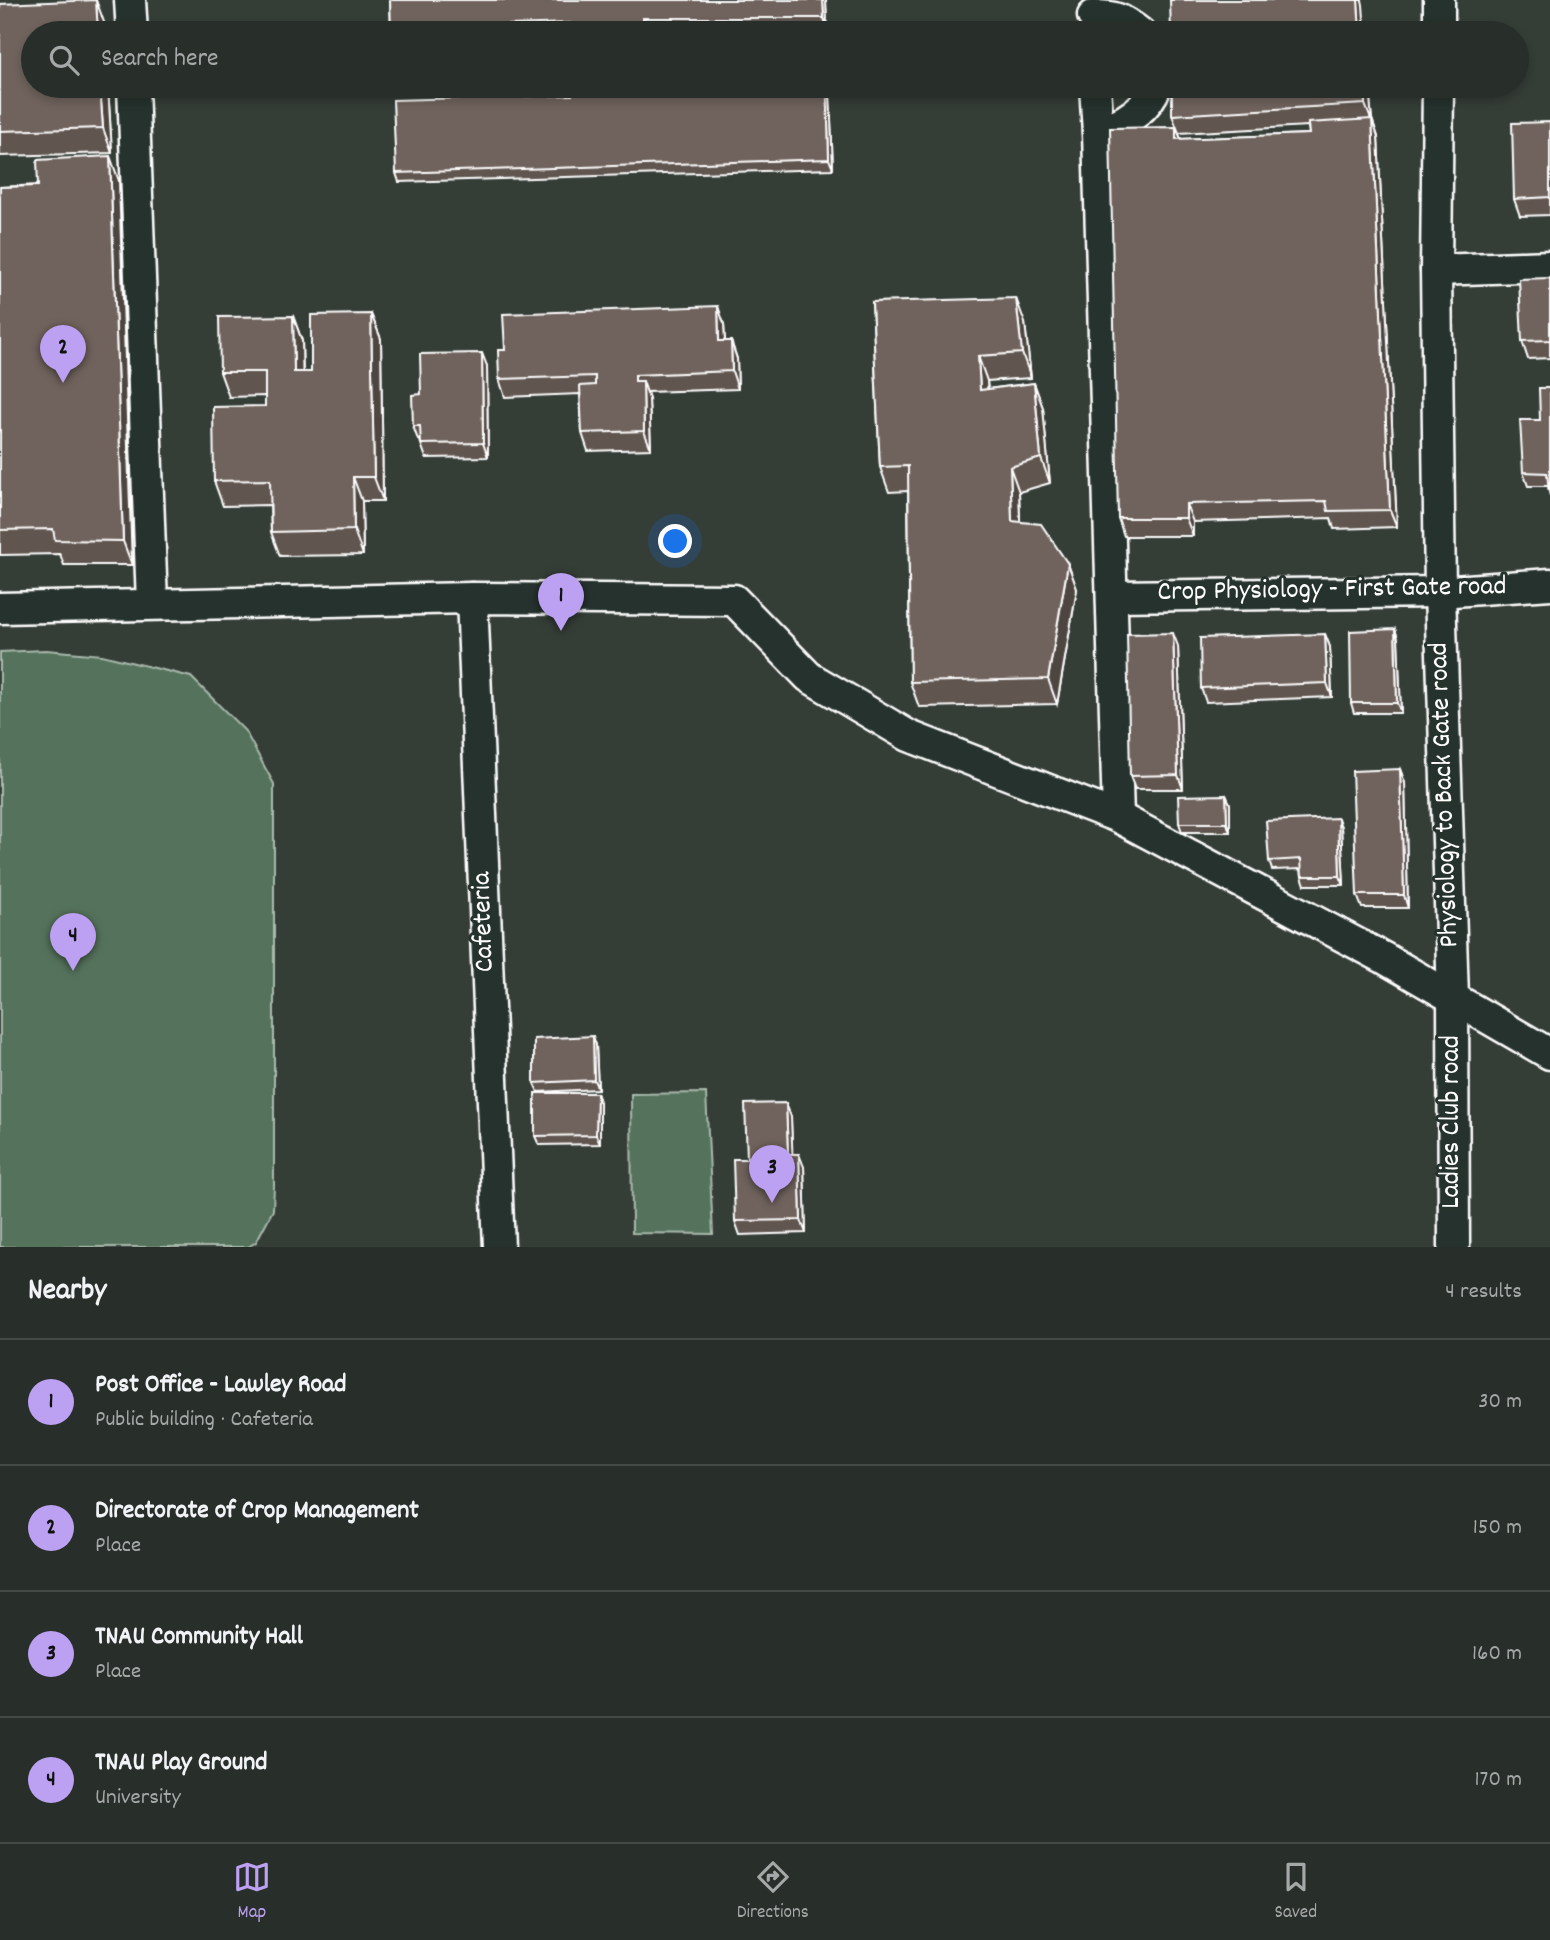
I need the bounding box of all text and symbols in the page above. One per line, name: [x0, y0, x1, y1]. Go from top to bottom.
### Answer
search box: [21, 21, 1529, 98]
icon: search: [45, 41, 83, 79]
text: Search here: [101, 41, 219, 78]
pin: 2: [40, 325, 86, 383]
your location: [658, 524, 692, 558]
street label: Crop Physiology - First Gate road: [1157, 568, 1507, 614]
pin: 1: [538, 573, 584, 631]
street label: Physiology to Back Gate road: [1421, 642, 1471, 948]
street label: Cafeteria: [463, 870, 507, 973]
pin: 4: [50, 913, 96, 971]
street label: Ladies Club road: [1433, 1035, 1473, 1209]
pin: 3: [749, 1145, 795, 1203]
text: Nearby: [28, 1271, 106, 1314]
text: 4 results: [1445, 1276, 1522, 1309]
text: Post Office - Lawley Road: [95, 1367, 346, 1404]
text: 1: [48, 1386, 54, 1419]
text: 30 m: [1478, 1386, 1522, 1419]
text: Public building · Cafeteria: [95, 1404, 313, 1437]
text: Directorate of Crop Management: [95, 1493, 419, 1530]
text: 2: [46, 1512, 56, 1545]
text: 150 m: [1473, 1512, 1522, 1545]
text: Place: [95, 1530, 141, 1563]
text: TNAU Community Hall: [95, 1619, 303, 1656]
text: 3: [46, 1638, 56, 1671]
text: 160 m: [1472, 1638, 1522, 1671]
text: Place: [95, 1656, 141, 1689]
text: TNAU Play Ground: [95, 1745, 267, 1782]
text: 4: [46, 1764, 56, 1797]
text: 170 m: [1475, 1764, 1522, 1797]
text: University: [95, 1782, 181, 1815]
tab: Map: [233, 1858, 271, 1927]
tab: Directions: [737, 1858, 809, 1927]
tab: Saved: [1275, 1858, 1317, 1927]

